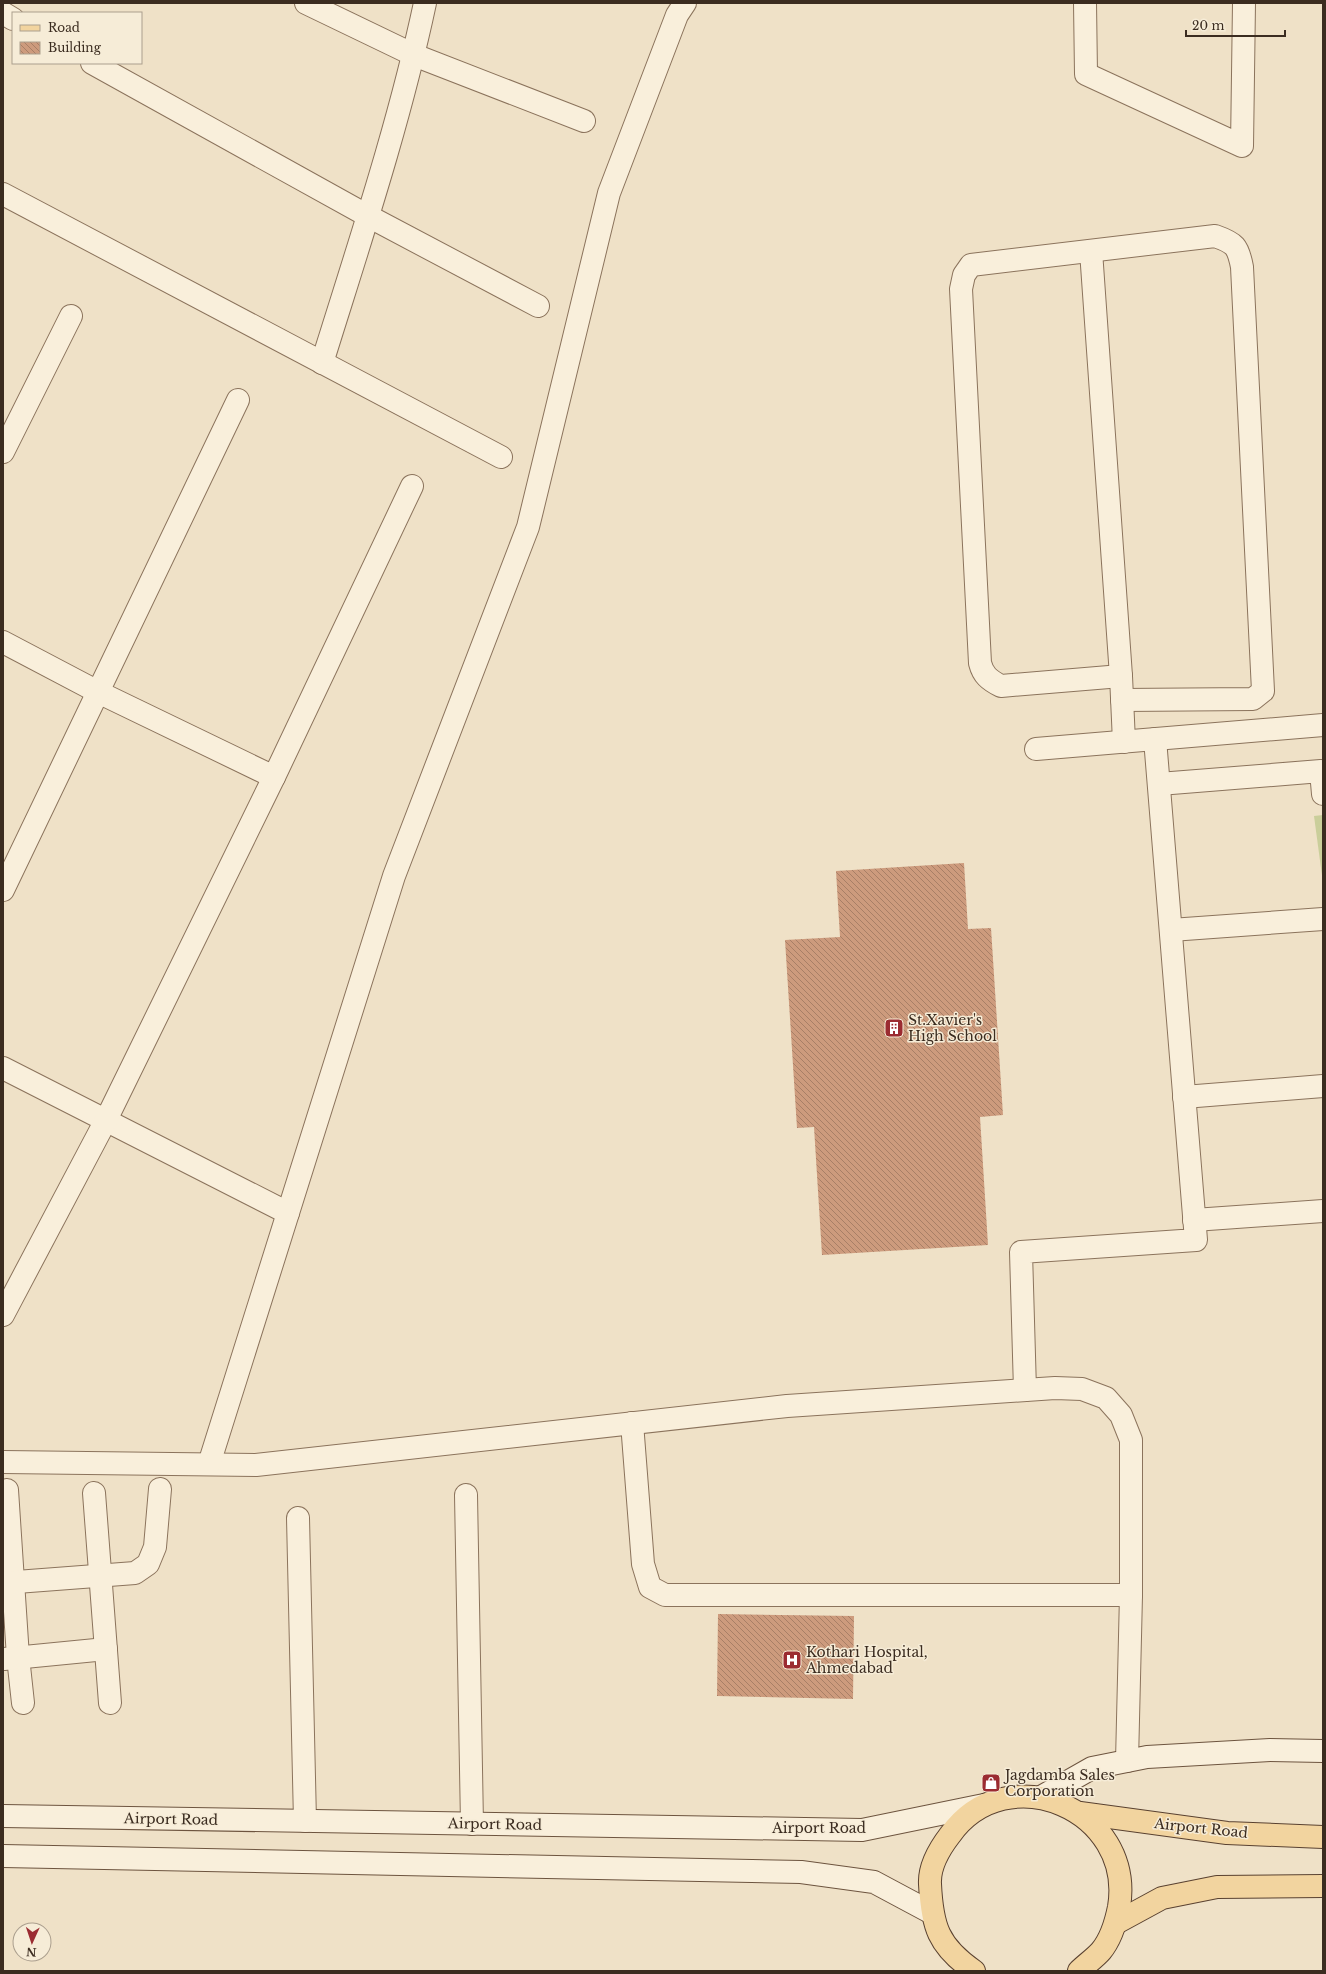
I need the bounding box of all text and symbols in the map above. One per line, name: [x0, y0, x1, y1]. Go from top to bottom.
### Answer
legend: [12, 12, 142, 64]
scale bar: [1186, 12, 1285, 38]
text: 20 m: [1192, 18, 1224, 33]
text: Road: [48, 20, 80, 35]
text: Building: [48, 40, 102, 55]
place label: St.Xavier's High School: [908, 1011, 997, 1045]
building icon: St.Xavier's High School: [883, 1017, 905, 1039]
place label: Kothari Hospital, Ahmedabad: [805, 1643, 928, 1677]
hospital icon: Kothari Hospital, Ahmedabad: [781, 1649, 803, 1671]
place label: Jagdamba Sales Corporation: [1003, 1766, 1115, 1800]
shop icon: Jagdamba Sales Corporation: [980, 1772, 1002, 1794]
street label: Airport Road: [123, 1809, 219, 1829]
street label: Airport Road: [447, 1814, 543, 1834]
street label: Airport Road: [1152, 1814, 1249, 1842]
street label: Airport Road: [771, 1819, 867, 1837]
north arrow: [12, 1922, 52, 1962]
text: N: [25, 1945, 37, 1959]

